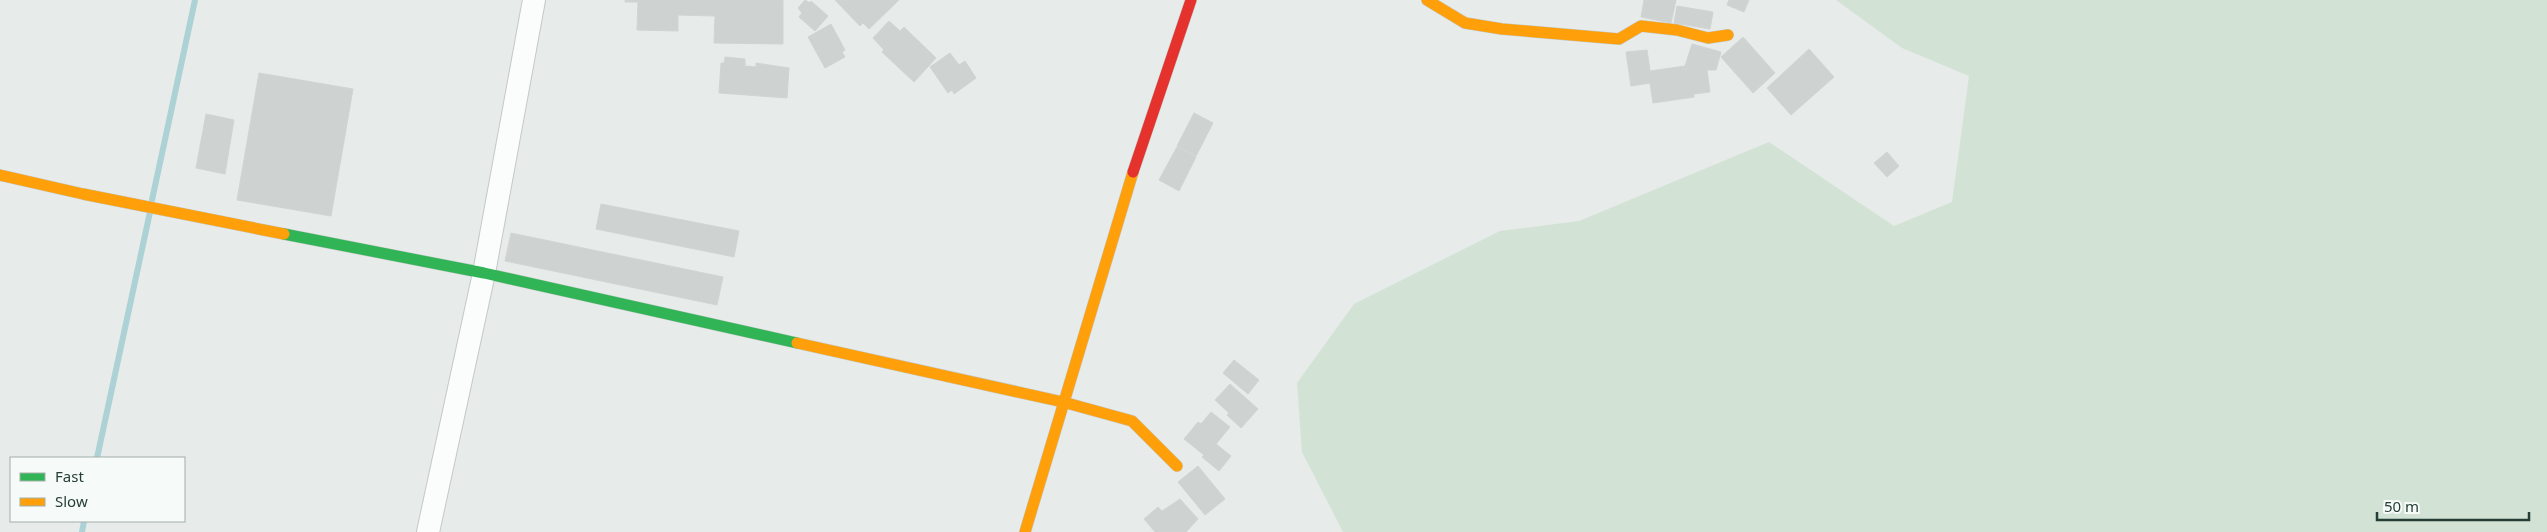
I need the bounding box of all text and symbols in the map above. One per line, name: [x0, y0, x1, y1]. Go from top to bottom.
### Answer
legend: [10, 457, 185, 522]
text: Fast: [55, 466, 84, 486]
scale bar: [2377, 490, 2530, 522]
text: Slow: [55, 491, 88, 511]
text: 50 m: [2384, 496, 2419, 516]

